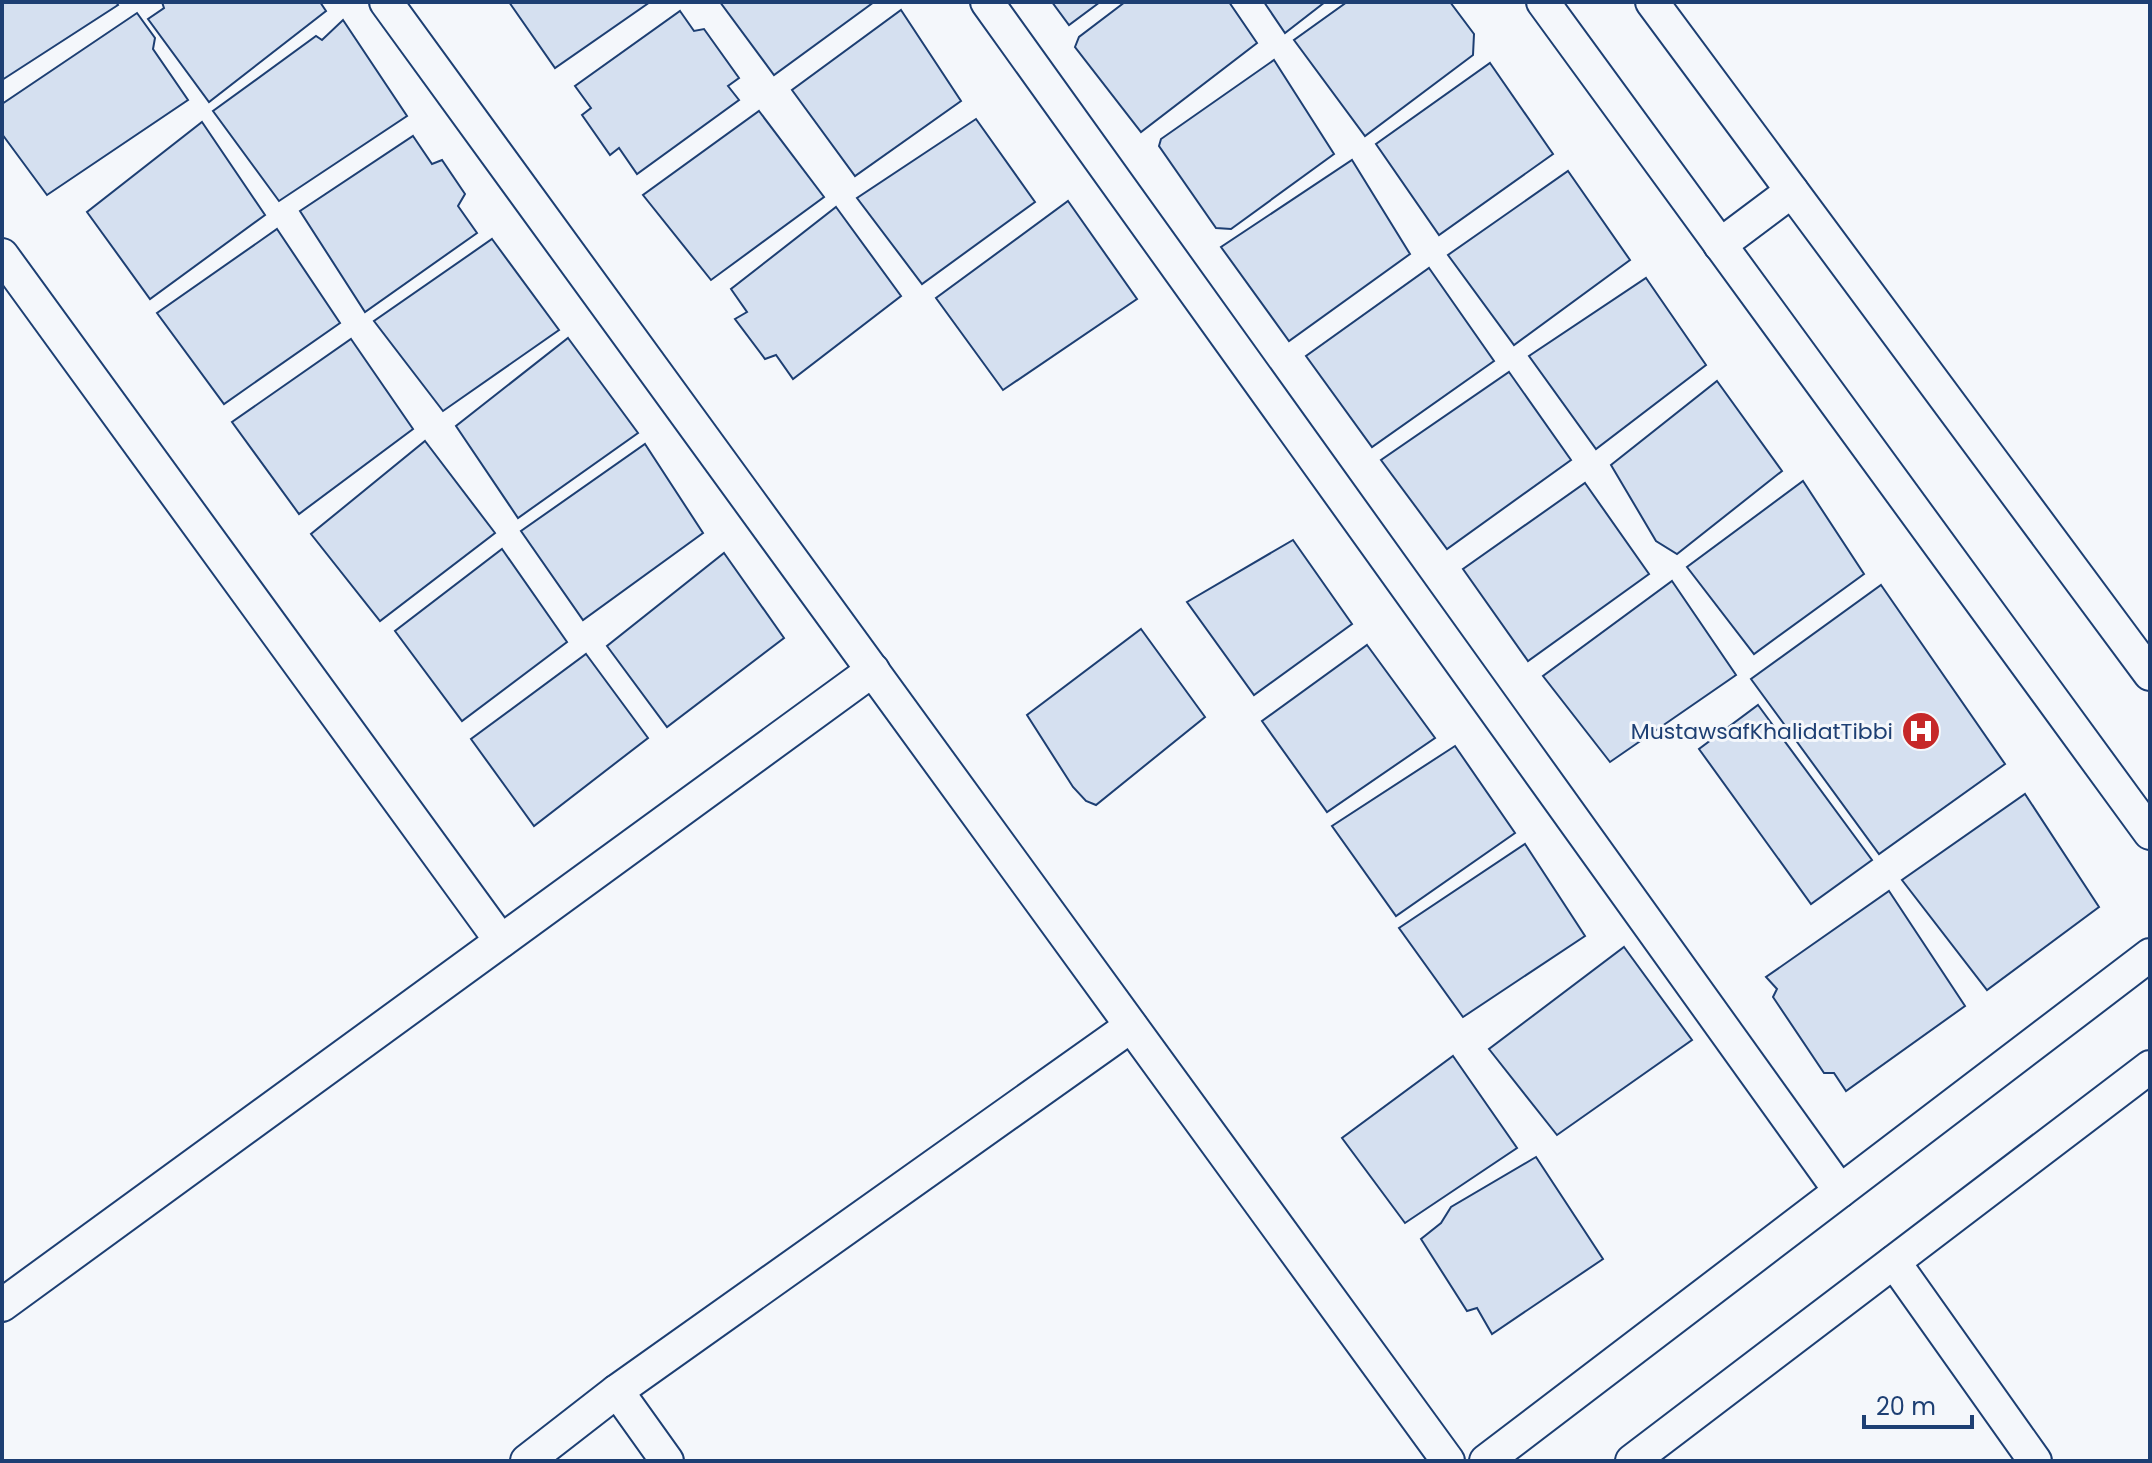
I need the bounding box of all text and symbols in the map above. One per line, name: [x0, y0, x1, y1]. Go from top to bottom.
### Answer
hospital icon: MustawsafKhalidatTibbi: [1900, 710, 1942, 752]
place label: MustawsafKhalidatTibbi: [1631, 716, 1893, 747]
scale bar: [1864, 1379, 1972, 1429]
text: 20 m: [1876, 1390, 1936, 1423]

